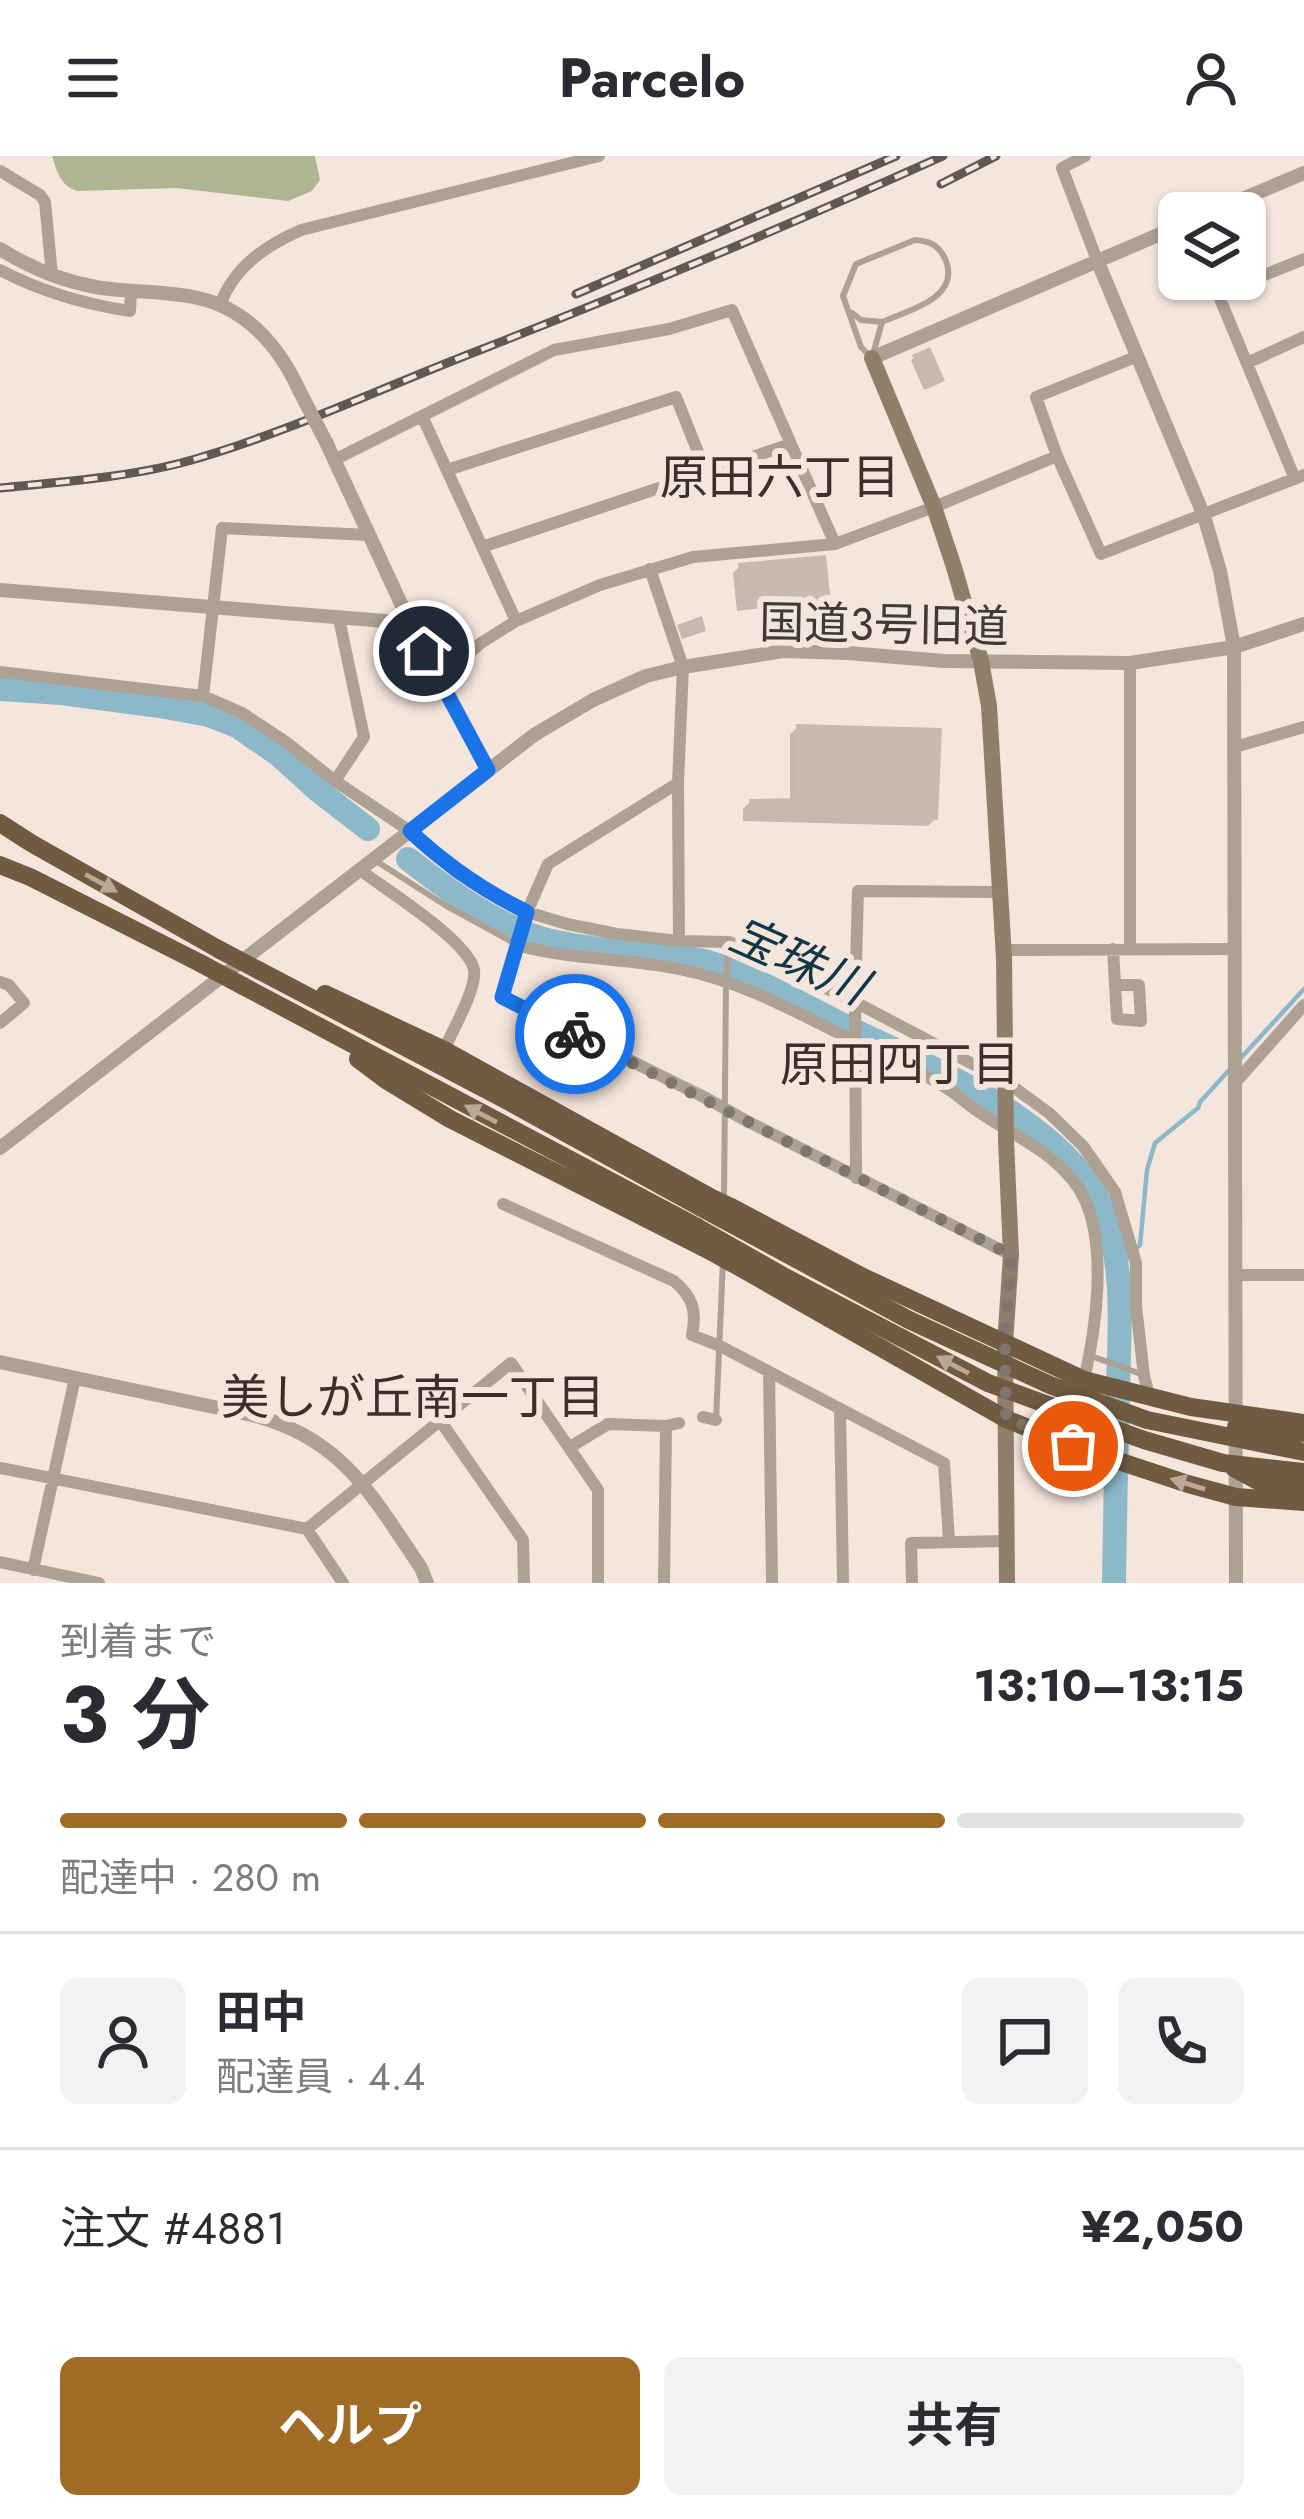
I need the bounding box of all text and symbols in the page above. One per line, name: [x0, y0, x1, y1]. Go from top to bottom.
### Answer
text: Parcelo: [559, 39, 745, 117]
icon: menu: [60, 45, 126, 111]
icon: person: [1178, 45, 1244, 111]
map controls: [1158, 192, 1266, 300]
button: layers: [1158, 192, 1266, 300]
district label: 原田六丁目: [660, 443, 900, 512]
street label: 国道3号旧道: [759, 590, 1009, 659]
pin: [373, 600, 475, 702]
icon: home: [391, 618, 457, 684]
one-way arrow: [84, 871, 117, 892]
water label: 宝珠川: [719, 900, 883, 1023]
courier: [515, 974, 635, 1094]
icon: bike: [542, 1001, 608, 1067]
district label: 原田四丁目: [780, 1030, 1020, 1099]
one-way arrow: [464, 1104, 499, 1125]
one-way arrow: [936, 1355, 971, 1376]
district label: 美しが丘南一丁目: [221, 1363, 605, 1432]
pin: [1022, 1395, 1124, 1497]
icon: bag: [1040, 1413, 1106, 1479]
one-way arrow: [1169, 1474, 1206, 1492]
text: 到着まで: [60, 1613, 216, 1670]
text: 13:10–13:15: [973, 1653, 1244, 1718]
text: 3 分: [60, 1659, 210, 1771]
text: 配達中 · 280 m: [60, 1849, 321, 1906]
button: person: [60, 1978, 186, 2104]
button: chat: [962, 1978, 1088, 2104]
button: phone: [1118, 1978, 1244, 2104]
text: 田中: [216, 1980, 306, 2045]
text: 配達員 · 4.4: [216, 2048, 425, 2105]
text: ¥2,050: [1081, 2194, 1244, 2259]
text: 注文 #4881: [60, 2196, 286, 2261]
button: ヘルプ: [60, 2357, 640, 2495]
button: 共有: [664, 2357, 1244, 2495]

